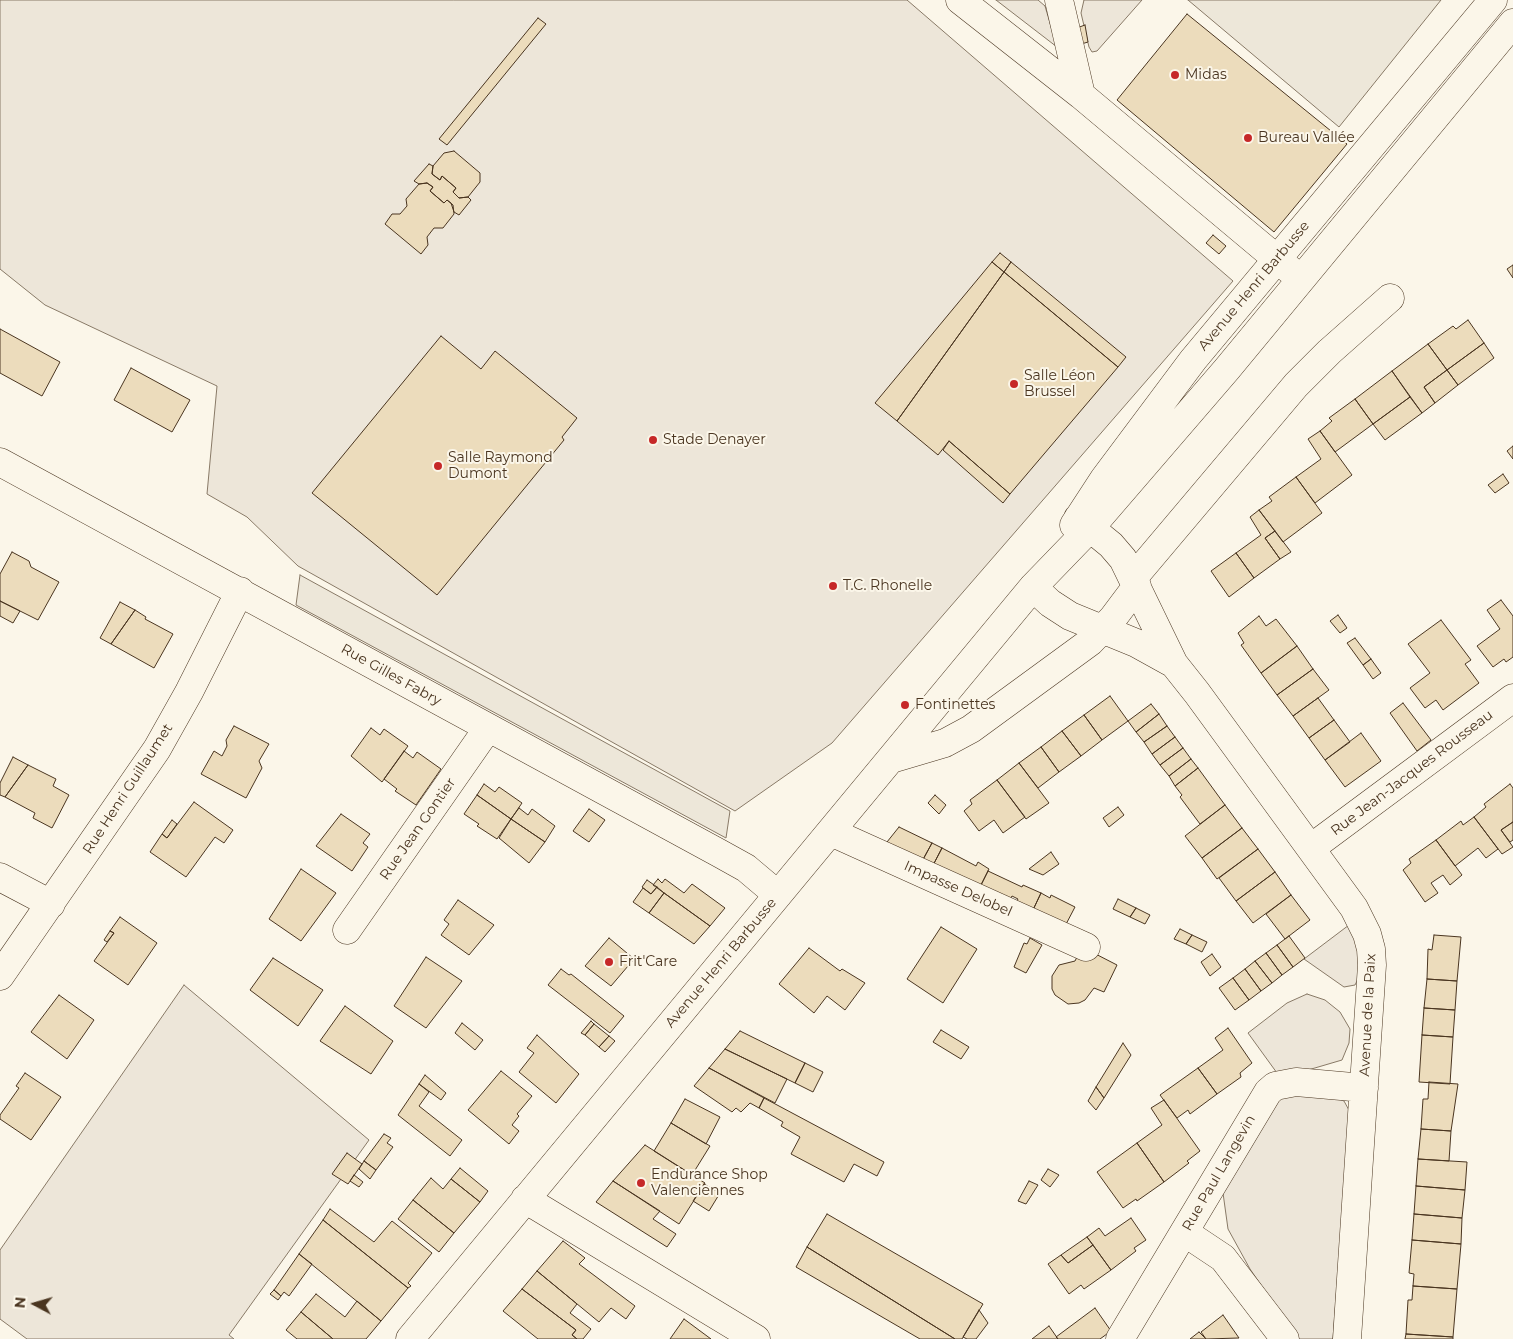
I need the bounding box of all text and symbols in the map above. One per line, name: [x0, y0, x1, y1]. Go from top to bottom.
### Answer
place label: Midas: [1185, 67, 1227, 83]
marker: Midas: [1169, 69, 1181, 81]
place label: Bureau Vallée: [1258, 130, 1355, 146]
marker: Bureau Vallée: [1242, 132, 1254, 144]
street label: Avenue Henri Barbusse: [1195, 218, 1313, 354]
place label: Salle Léon Brussel: [1024, 368, 1095, 401]
marker: Salle Léon Brussel: [1008, 378, 1020, 390]
place label: Stade Denayer: [663, 432, 766, 448]
marker: Stade Denayer: [647, 434, 659, 446]
place label: Salle Raymond Dumont: [448, 450, 553, 482]
marker: Salle Raymond Dumont: [432, 460, 444, 472]
place label: T.C. Rhonelle: [843, 578, 932, 594]
marker: T.C. Rhonelle: [827, 580, 839, 592]
street label: Rue Gilles Fabry: [338, 640, 444, 710]
place label: Fontinettes: [915, 697, 995, 713]
marker: Fontinettes: [899, 699, 911, 711]
street label: Rue Jean-Jacques Rousseau: [1328, 707, 1496, 839]
street label: Rue Henri Guillaumet: [80, 721, 176, 857]
street label: Rue Jean Gontier: [376, 775, 460, 883]
street label: Impasse Delobel: [901, 858, 1015, 920]
street label: Avenue Henri Barbusse: [662, 895, 780, 1031]
street label: Avenue de la Paix: [1356, 953, 1380, 1077]
place label: Frit'Care: [619, 954, 677, 970]
marker: Frit'Care: [603, 956, 615, 968]
street label: Rue Paul Langevin: [1179, 1112, 1259, 1234]
place label: Endurance Shop Valenciennes: [651, 1167, 768, 1200]
marker: Endurance Shop Valenciennes: [635, 1177, 647, 1189]
north arrow: [10, 1279, 60, 1329]
text: N: [11, 1296, 30, 1309]

